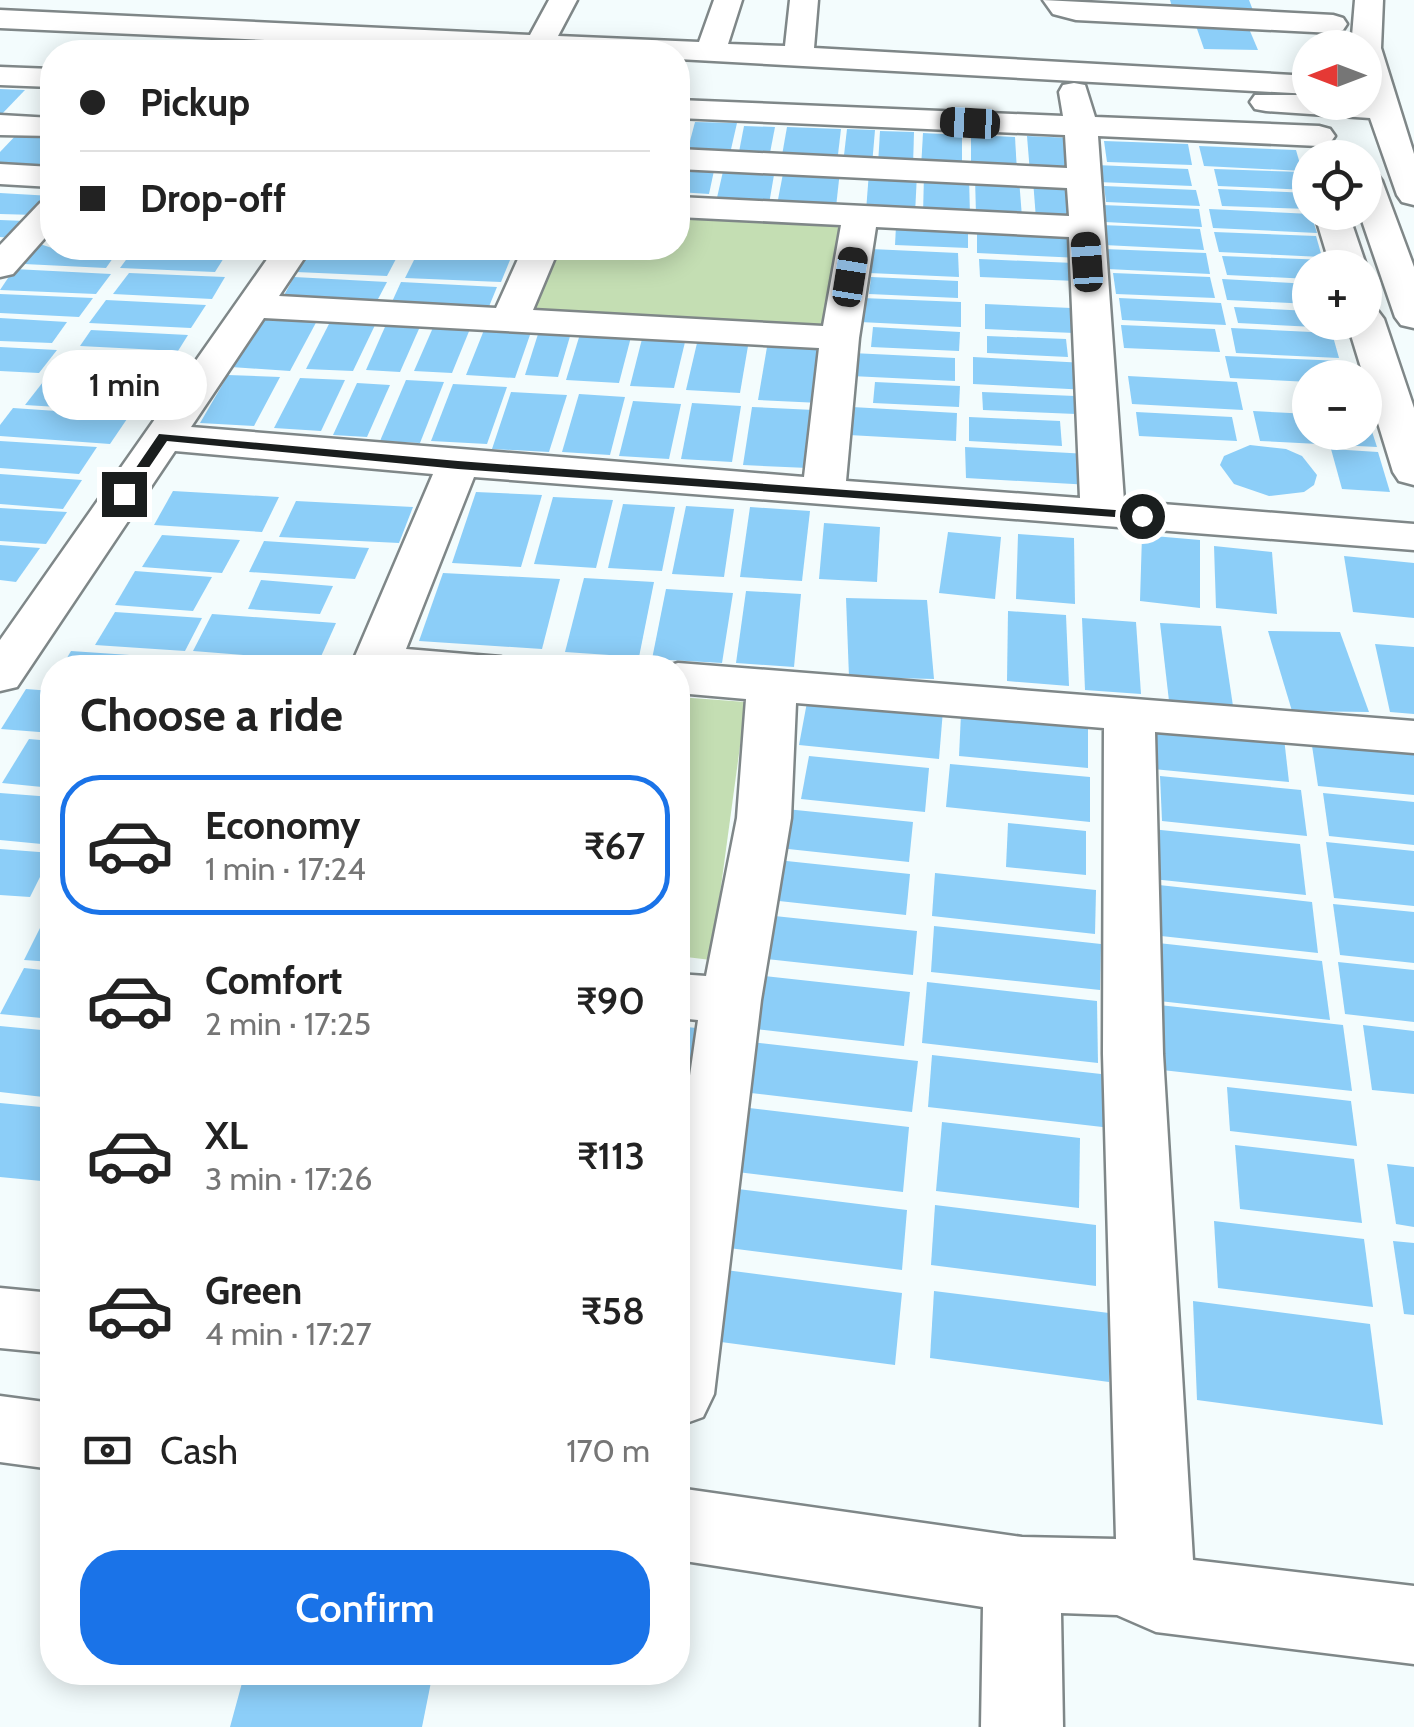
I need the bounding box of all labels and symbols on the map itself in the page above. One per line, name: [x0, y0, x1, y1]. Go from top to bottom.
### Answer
north arrow: [1292, 30, 1382, 120]
car: [939, 106, 1001, 140]
car: [1070, 231, 1104, 293]
car: [830, 245, 870, 309]
callout: 1 min: [42, 349, 206, 419]
route end: [102, 472, 147, 517]
route start: [1120, 494, 1165, 539]

